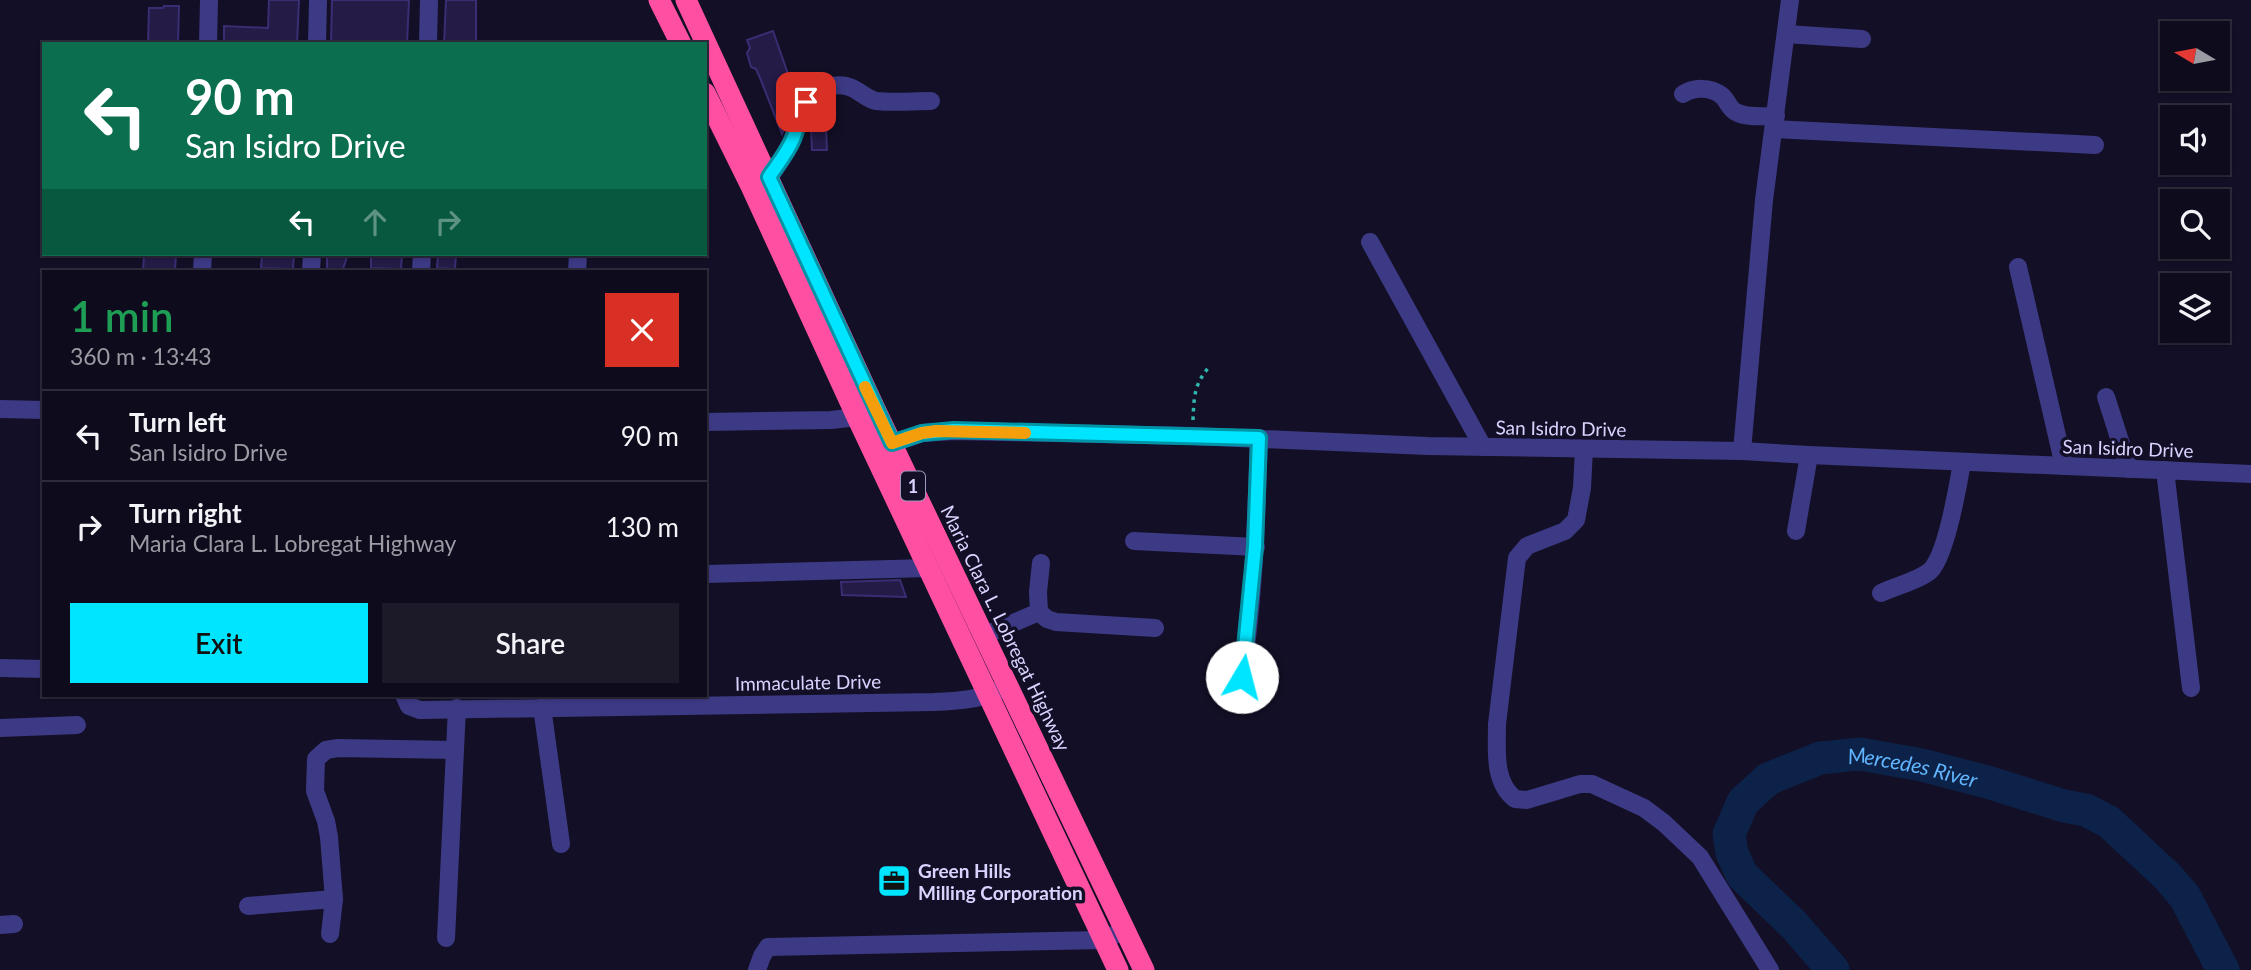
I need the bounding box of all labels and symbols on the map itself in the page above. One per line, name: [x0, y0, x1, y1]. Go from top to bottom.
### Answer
north arrow: [2160, 21, 2230, 91]
pin: [776, 72, 836, 132]
street label: San Isidro Drive: [1495, 415, 1627, 441]
street label: San Isidro Drive: [2062, 434, 2194, 462]
road number: 1: [901, 472, 925, 500]
street label: Maria Clara L. Lobregat Highway: [936, 501, 1076, 755]
position arrow: [1205, 640, 1279, 714]
street label: Immaculate Drive: [735, 669, 881, 695]
water label: Mercedes River: [1846, 741, 1981, 792]
place label: Green Hills Milling Corporation: [918, 859, 1083, 904]
office icon: Green Hills Milling Corporation: [875, 862, 913, 900]

